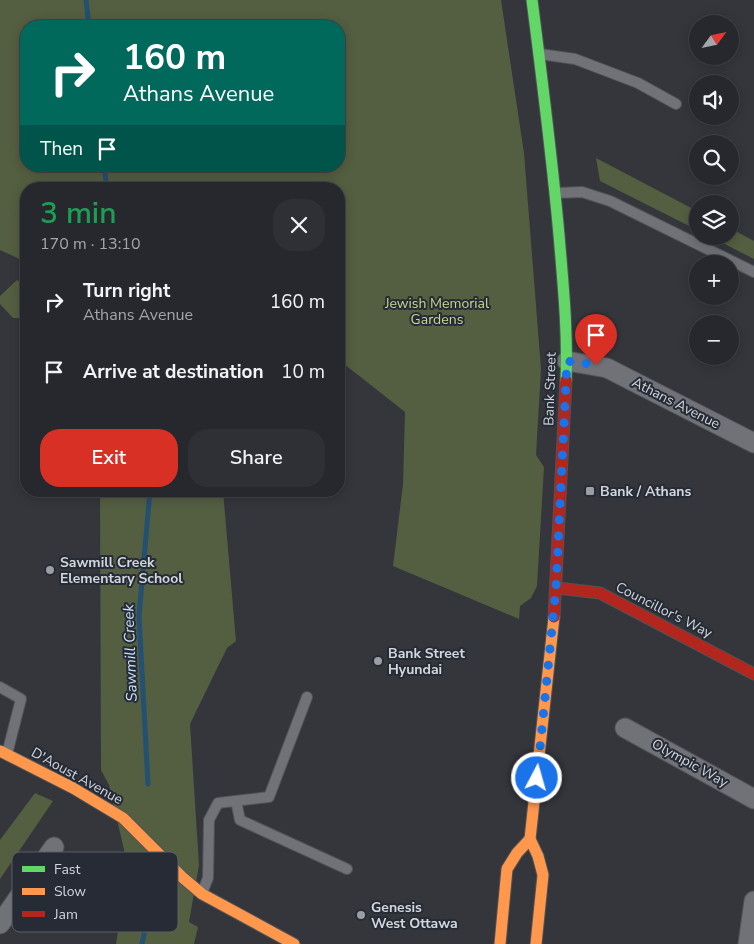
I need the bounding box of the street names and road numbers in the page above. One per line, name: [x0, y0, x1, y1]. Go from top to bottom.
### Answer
street label: Bank Street: [539, 352, 561, 426]
street label: Athans Avenue: [629, 373, 723, 433]
street label: Councillor's Way: [613, 578, 716, 643]
street label: Olympic Way: [648, 734, 732, 792]
street label: D'Aoust Avenue: [28, 743, 126, 809]

